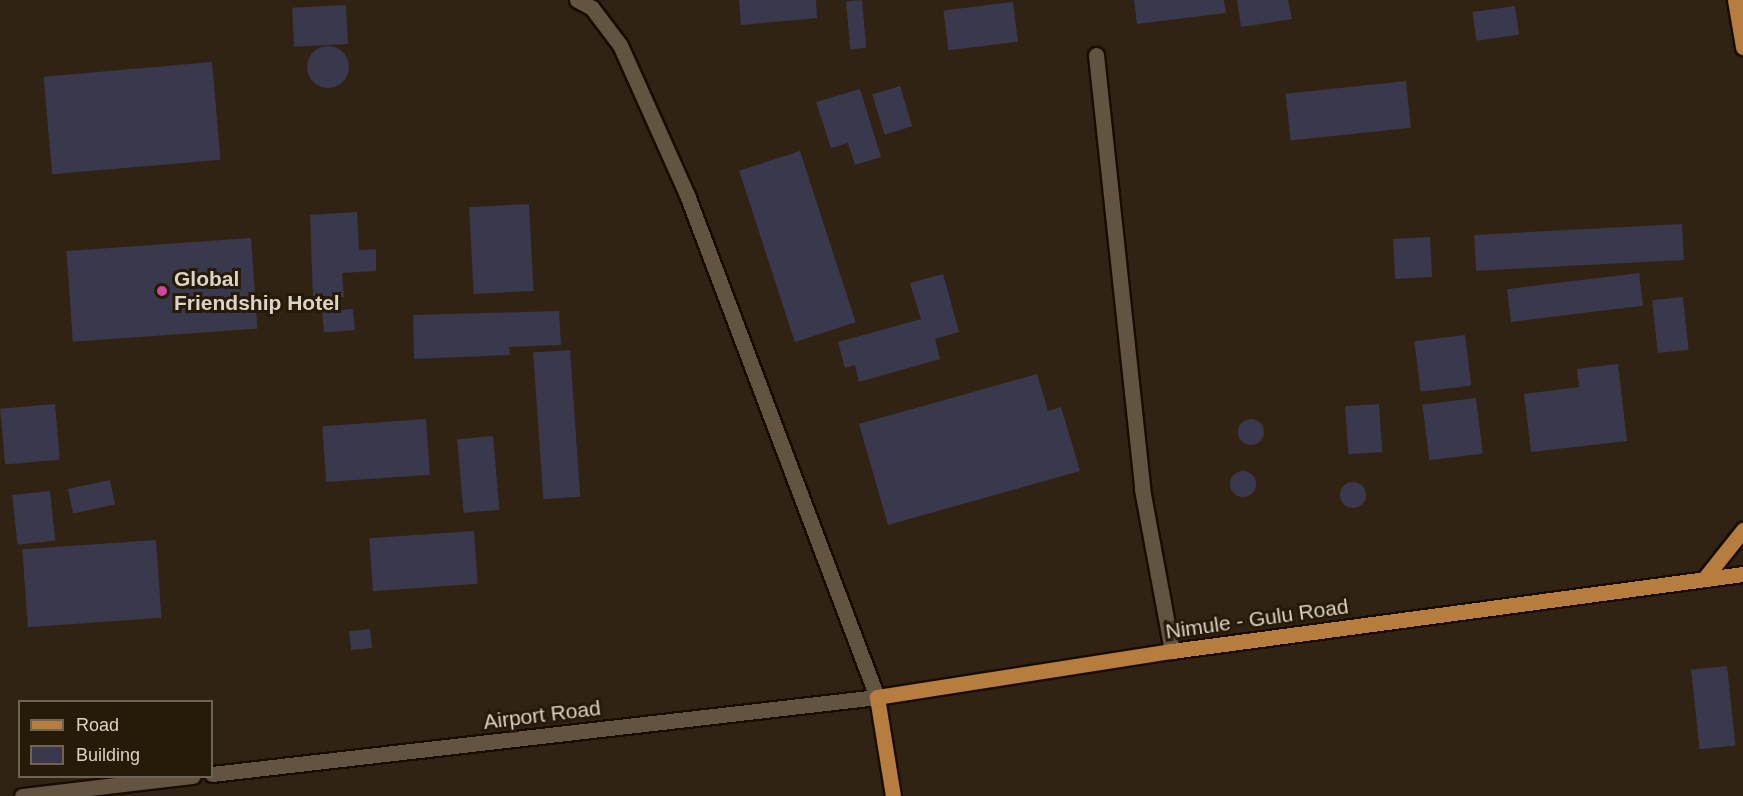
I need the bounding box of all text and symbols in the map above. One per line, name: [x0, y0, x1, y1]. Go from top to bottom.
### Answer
place label: Global Friendship Hotel: [174, 266, 340, 316]
marker: Global Friendship Hotel: [155, 284, 169, 298]
street label: Nimule - Gulu Road: [1164, 594, 1350, 644]
street label: Airport Road: [482, 695, 602, 735]
legend: [18, 700, 213, 778]
text: Road: [76, 715, 119, 735]
text: Building: [76, 745, 140, 765]

